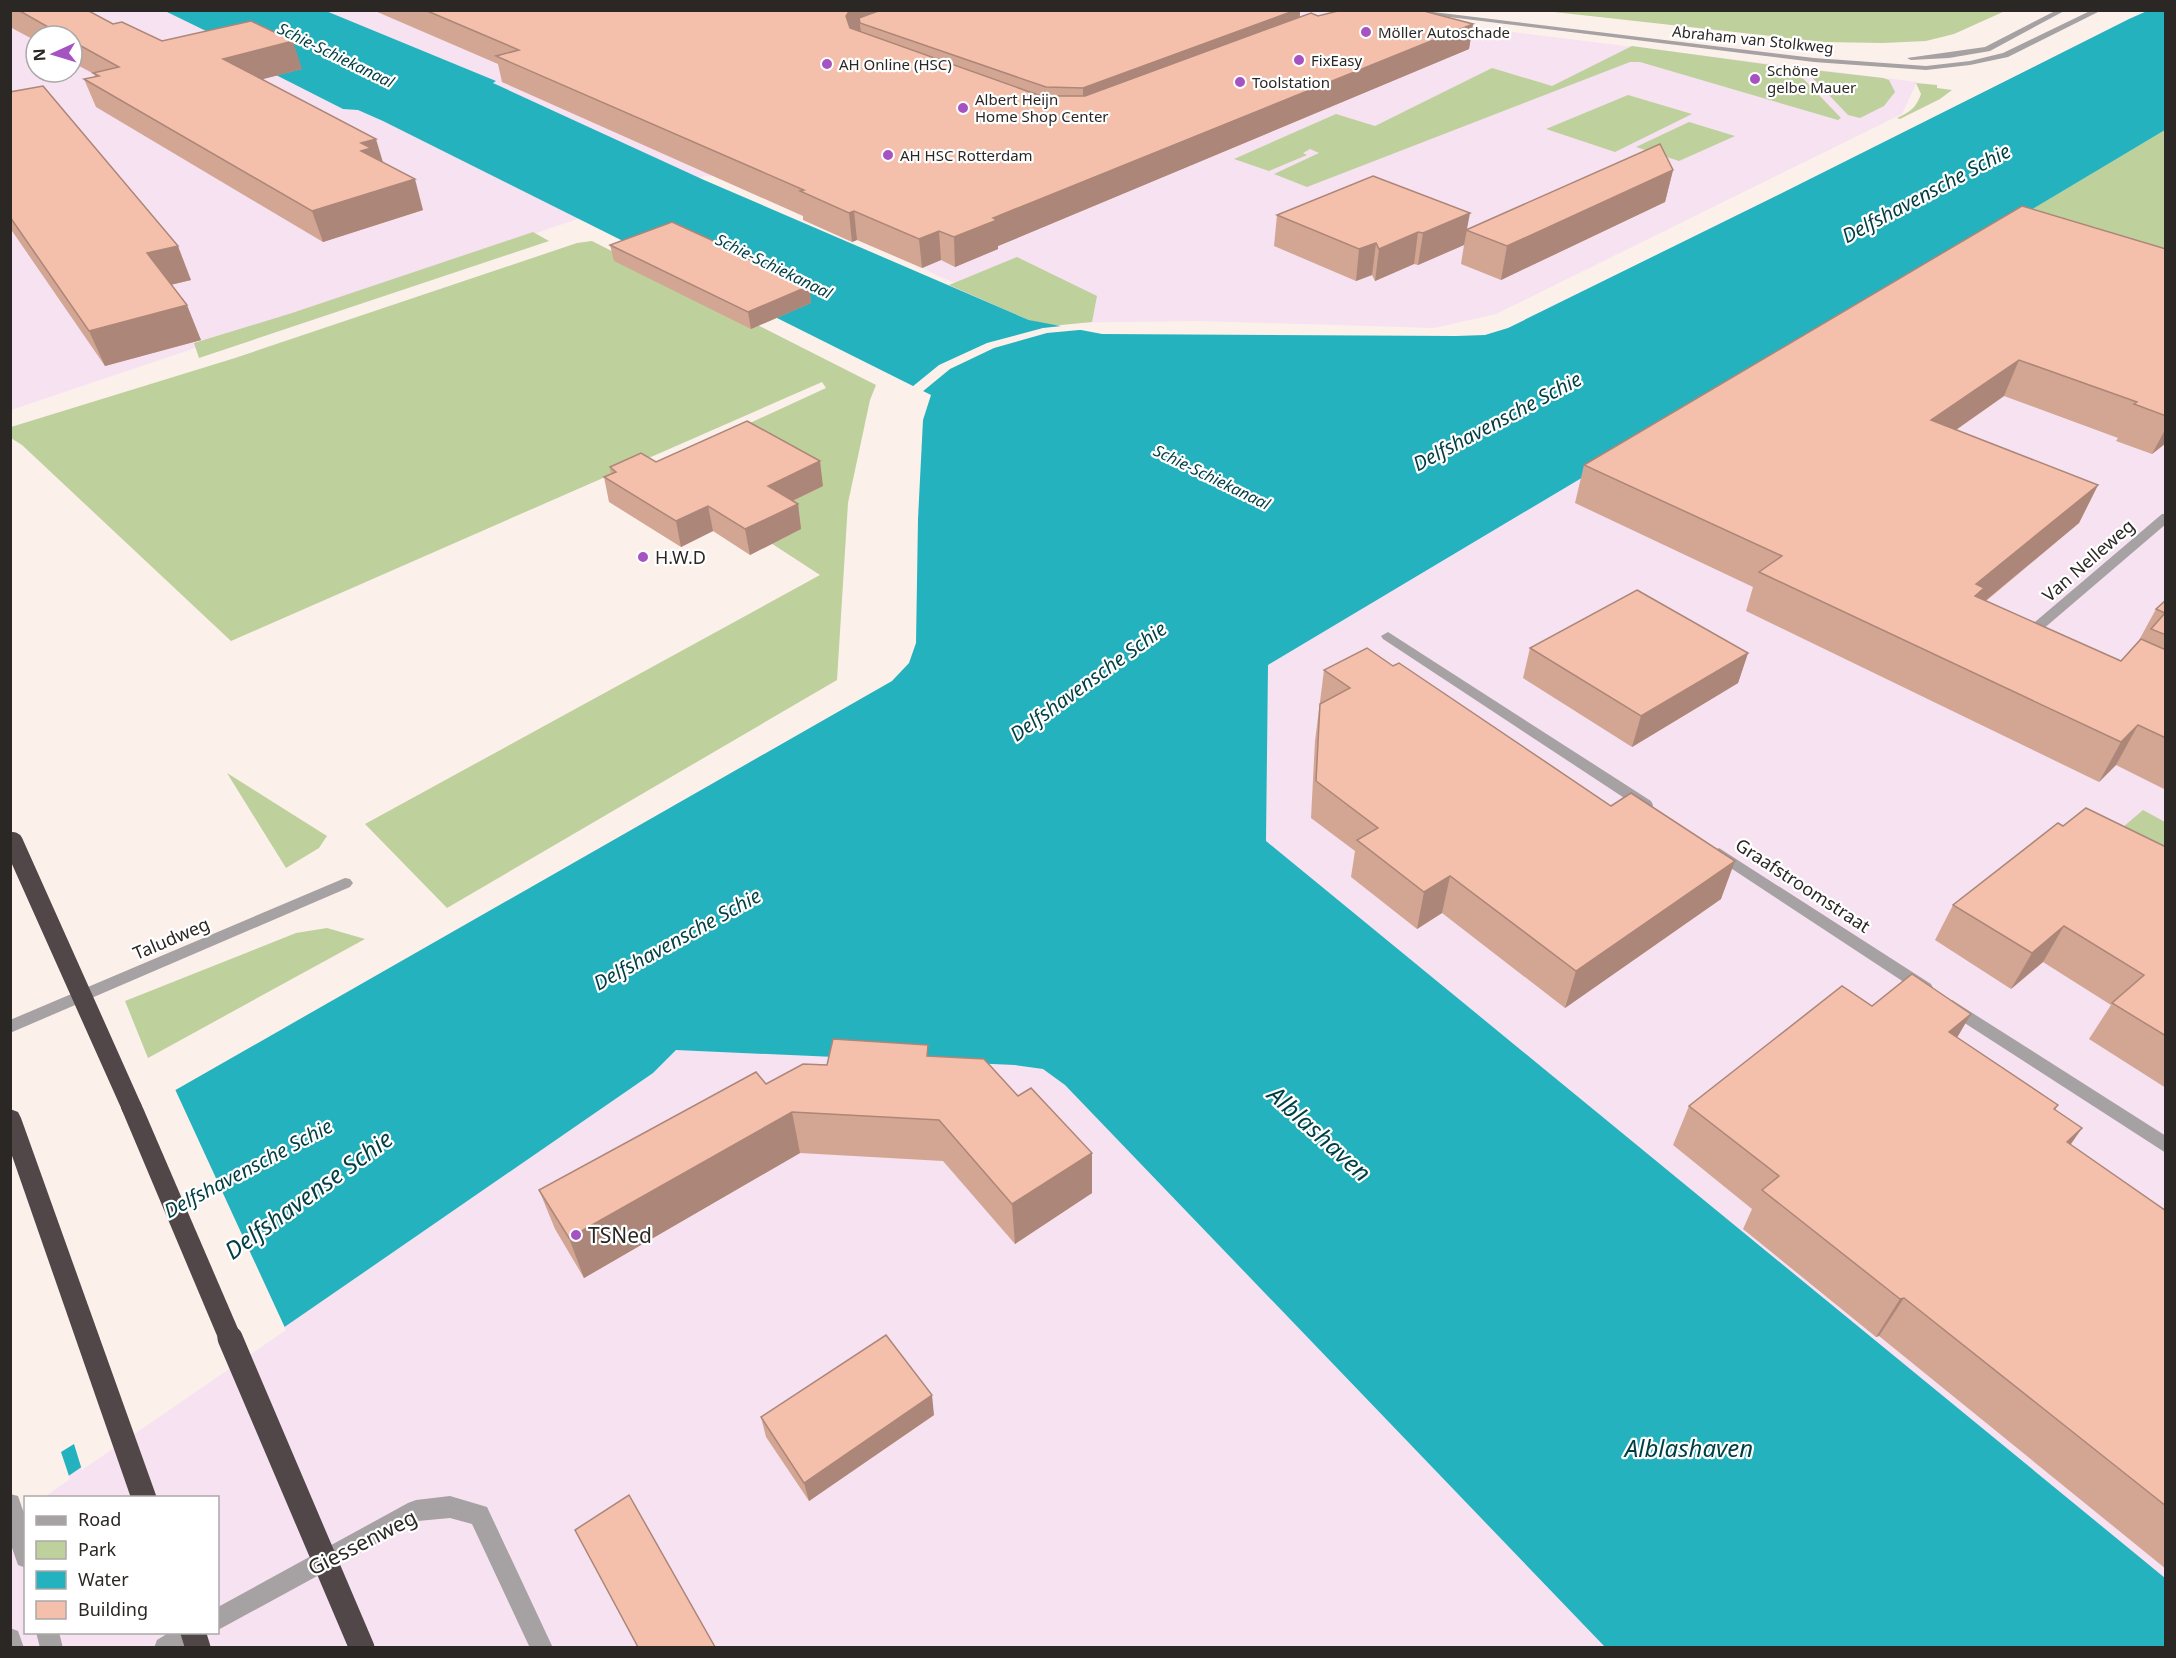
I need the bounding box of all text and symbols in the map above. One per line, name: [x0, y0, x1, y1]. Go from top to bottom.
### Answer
water label: Schie-Schiekanaal: [274, 17, 399, 93]
street label: Abraham van Stolkweg: [1671, 21, 1835, 57]
place label: Möller Autoschade: [1378, 22, 1510, 42]
north arrow: [24, 24, 84, 84]
marker: Möller Autoschade: [1359, 25, 1373, 39]
text: N: [28, 48, 50, 62]
place label: FixEasy: [1311, 50, 1363, 70]
marker: FixEasy: [1292, 53, 1306, 67]
place label: AH Online (HSC): [839, 54, 952, 74]
marker: AH Online (HSC): [820, 57, 834, 71]
place label: Schöne gelbe Mauer: [1767, 60, 1856, 97]
place label: Toolstation: [1252, 72, 1330, 92]
marker: Schöne gelbe Mauer: [1748, 72, 1762, 86]
marker: Toolstation: [1233, 75, 1247, 89]
place label: Albert Heijn Home Shop Center: [975, 89, 1109, 126]
marker: Albert Heijn Home Shop Center: [956, 101, 970, 115]
water label: Delfshavensche Schie: [1837, 137, 2015, 249]
place label: AH HSC Rotterdam: [900, 145, 1033, 165]
marker: AH HSC Rotterdam: [881, 148, 895, 162]
water label: Schie-Schiekanaal: [712, 228, 837, 304]
water label: Delfshavensche Schie: [1408, 365, 1586, 477]
water label: Schie-Schiekanaal: [1150, 439, 1275, 515]
street label: Van Nelleweg: [2037, 513, 2139, 607]
place label: H.W.D: [655, 545, 706, 569]
marker: H.W.D: [636, 550, 650, 564]
water label: Delfshavensche Schie: [1004, 615, 1172, 747]
street label: Graafstroomstraat: [1731, 832, 1875, 938]
water label: Delfshavensche Schie: [588, 882, 766, 996]
street label: Taludweg: [129, 911, 213, 965]
water label: Alblashaven: [1260, 1076, 1379, 1188]
water label: Delfshavensche Schie: [159, 1112, 337, 1224]
water label: Delfshavense Schie: [217, 1122, 399, 1266]
place label: TSNed: [588, 1221, 652, 1249]
marker: TSNed: [569, 1228, 583, 1242]
water label: Alblashaven: [1623, 1431, 1753, 1464]
legend: [24, 1496, 219, 1634]
street label: Giessenweg: [303, 1503, 421, 1581]
text: Road: [78, 1507, 121, 1531]
text: Park: [78, 1537, 116, 1561]
text: Water: [78, 1567, 129, 1591]
text: Building: [78, 1597, 148, 1621]

